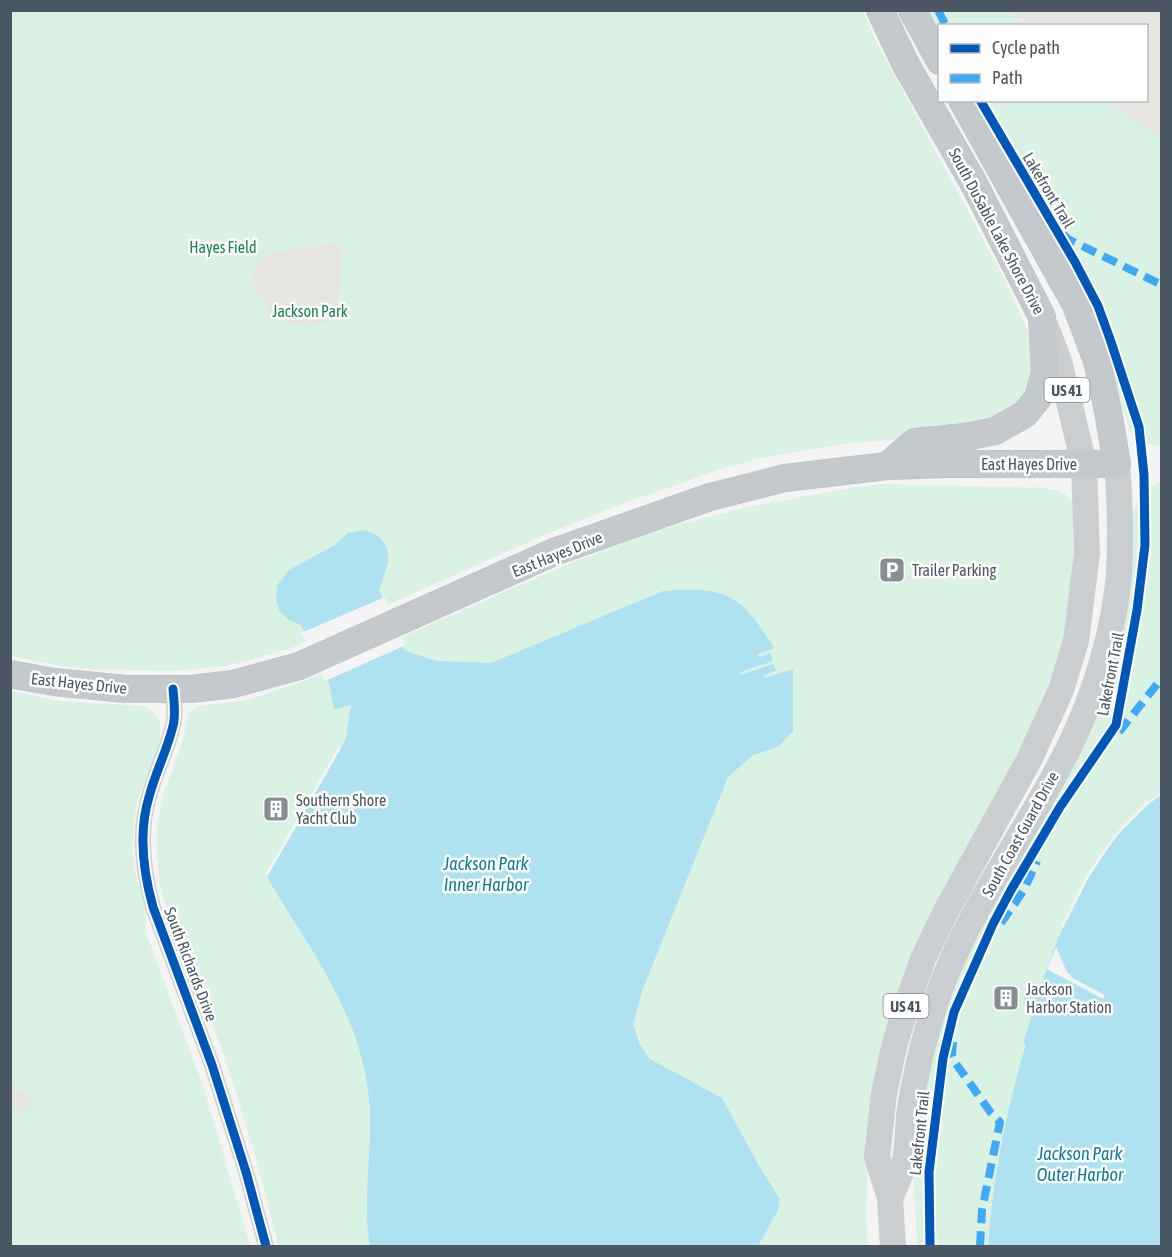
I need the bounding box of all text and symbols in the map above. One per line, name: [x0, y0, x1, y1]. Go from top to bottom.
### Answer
legend: [938, 24, 1148, 102]
text: Cycle path: [992, 37, 1060, 58]
text: Path: [992, 67, 1023, 88]
street label: South DuSable Lake Shore Drive: [945, 145, 1049, 317]
street label: Lakefront Trail: [1019, 149, 1079, 232]
park label: Hayes Field: [189, 238, 257, 257]
park label: Jackson Park: [272, 302, 348, 320]
road number: US 41: [1044, 378, 1090, 402]
street label: East Hayes Drive: [981, 455, 1077, 474]
street label: East Hayes Drive: [509, 528, 605, 581]
parking icon: Trailer Parking: [877, 555, 907, 585]
place label: Trailer Parking: [912, 561, 997, 580]
street label: Lakefront Trail: [1093, 630, 1127, 717]
street label: East Hayes Drive: [30, 669, 128, 698]
street label: South Coast Guard Drive: [978, 768, 1062, 900]
place label: Southern Shore Yacht Club: [296, 791, 386, 827]
building icon: Southern Shore Yacht Club: [261, 794, 291, 824]
water label: Jackson Park Inner Harbor: [443, 853, 530, 895]
street label: South Richards Drive: [161, 905, 221, 1023]
place label: Jackson Harbor Station: [1026, 980, 1112, 1016]
building icon: Jackson Harbor Station: [991, 983, 1021, 1013]
road number: US 41: [884, 994, 928, 1018]
street label: Lakefront Trail: [906, 1089, 932, 1176]
water label: Jackson Park Outer Harbor: [1037, 1143, 1124, 1185]

